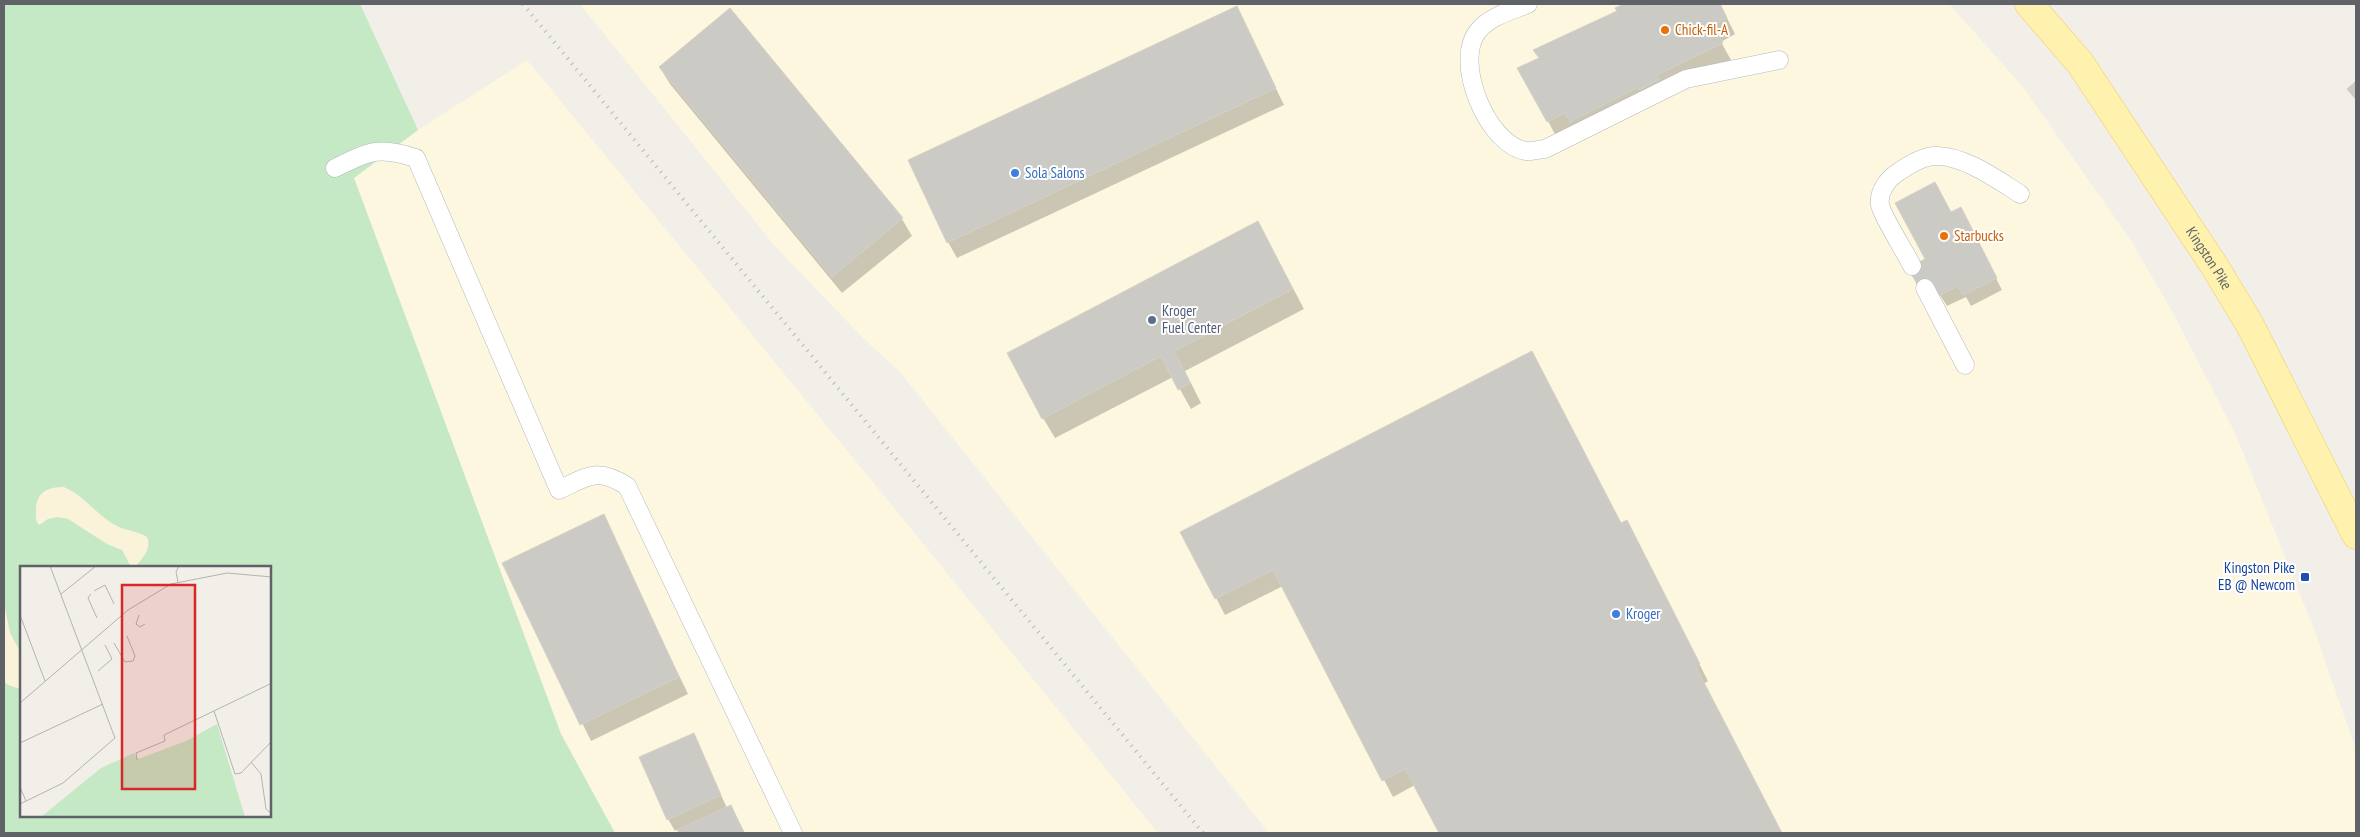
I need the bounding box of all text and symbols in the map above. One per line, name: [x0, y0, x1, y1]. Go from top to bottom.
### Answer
place label: Chick-fil-A: [1675, 20, 1729, 39]
marker: Chick-fil-A: [1659, 24, 1671, 36]
place label: Sola Salons: [1025, 163, 1085, 182]
marker: Sola Salons: [1009, 167, 1021, 179]
street label: Kingston Pike: [2182, 223, 2236, 293]
place label: Starbucks: [1954, 226, 2004, 245]
marker: Starbucks: [1938, 230, 1950, 242]
place label: Kroger Fuel Center: [1162, 301, 1222, 337]
marker: Kroger Fuel Center: [1146, 314, 1158, 326]
place label: Kingston Pike EB @ Newcom: [2218, 558, 2295, 594]
inset map: [20, 566, 271, 817]
marker: Kingston Pike EB @ Newcom: [2299, 571, 2311, 583]
place label: Kroger: [1626, 604, 1661, 623]
marker: Kroger: [1610, 608, 1622, 620]

